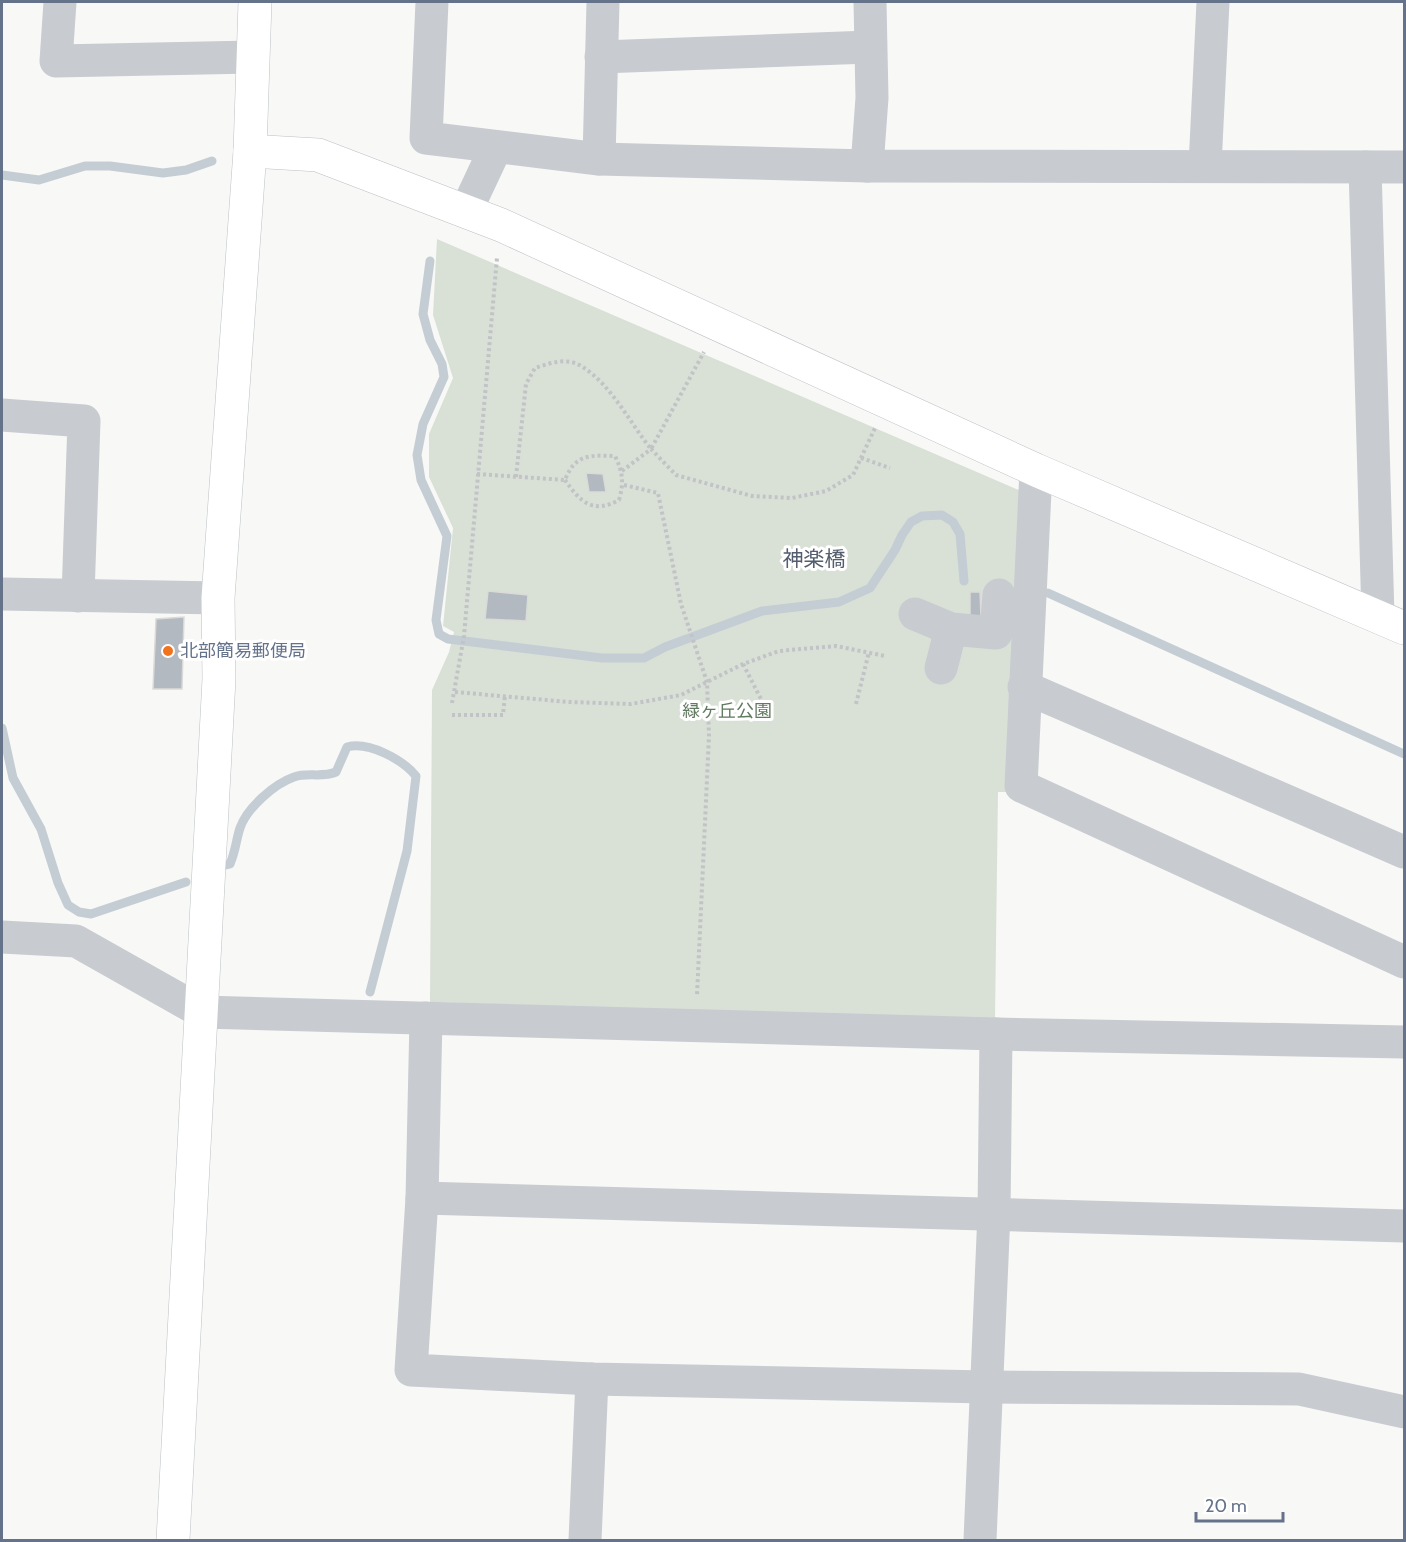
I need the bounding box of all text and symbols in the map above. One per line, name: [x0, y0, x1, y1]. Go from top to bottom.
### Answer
district label: 神楽橋: [783, 546, 846, 571]
place label: 北部簡易郵便局: [180, 640, 306, 662]
marker: 北部簡易郵便局: [161, 644, 175, 658]
park label: 緑ヶ丘公園: [682, 700, 772, 722]
scale bar: [1196, 1485, 1283, 1523]
text: 20 m: [1205, 1495, 1247, 1517]

